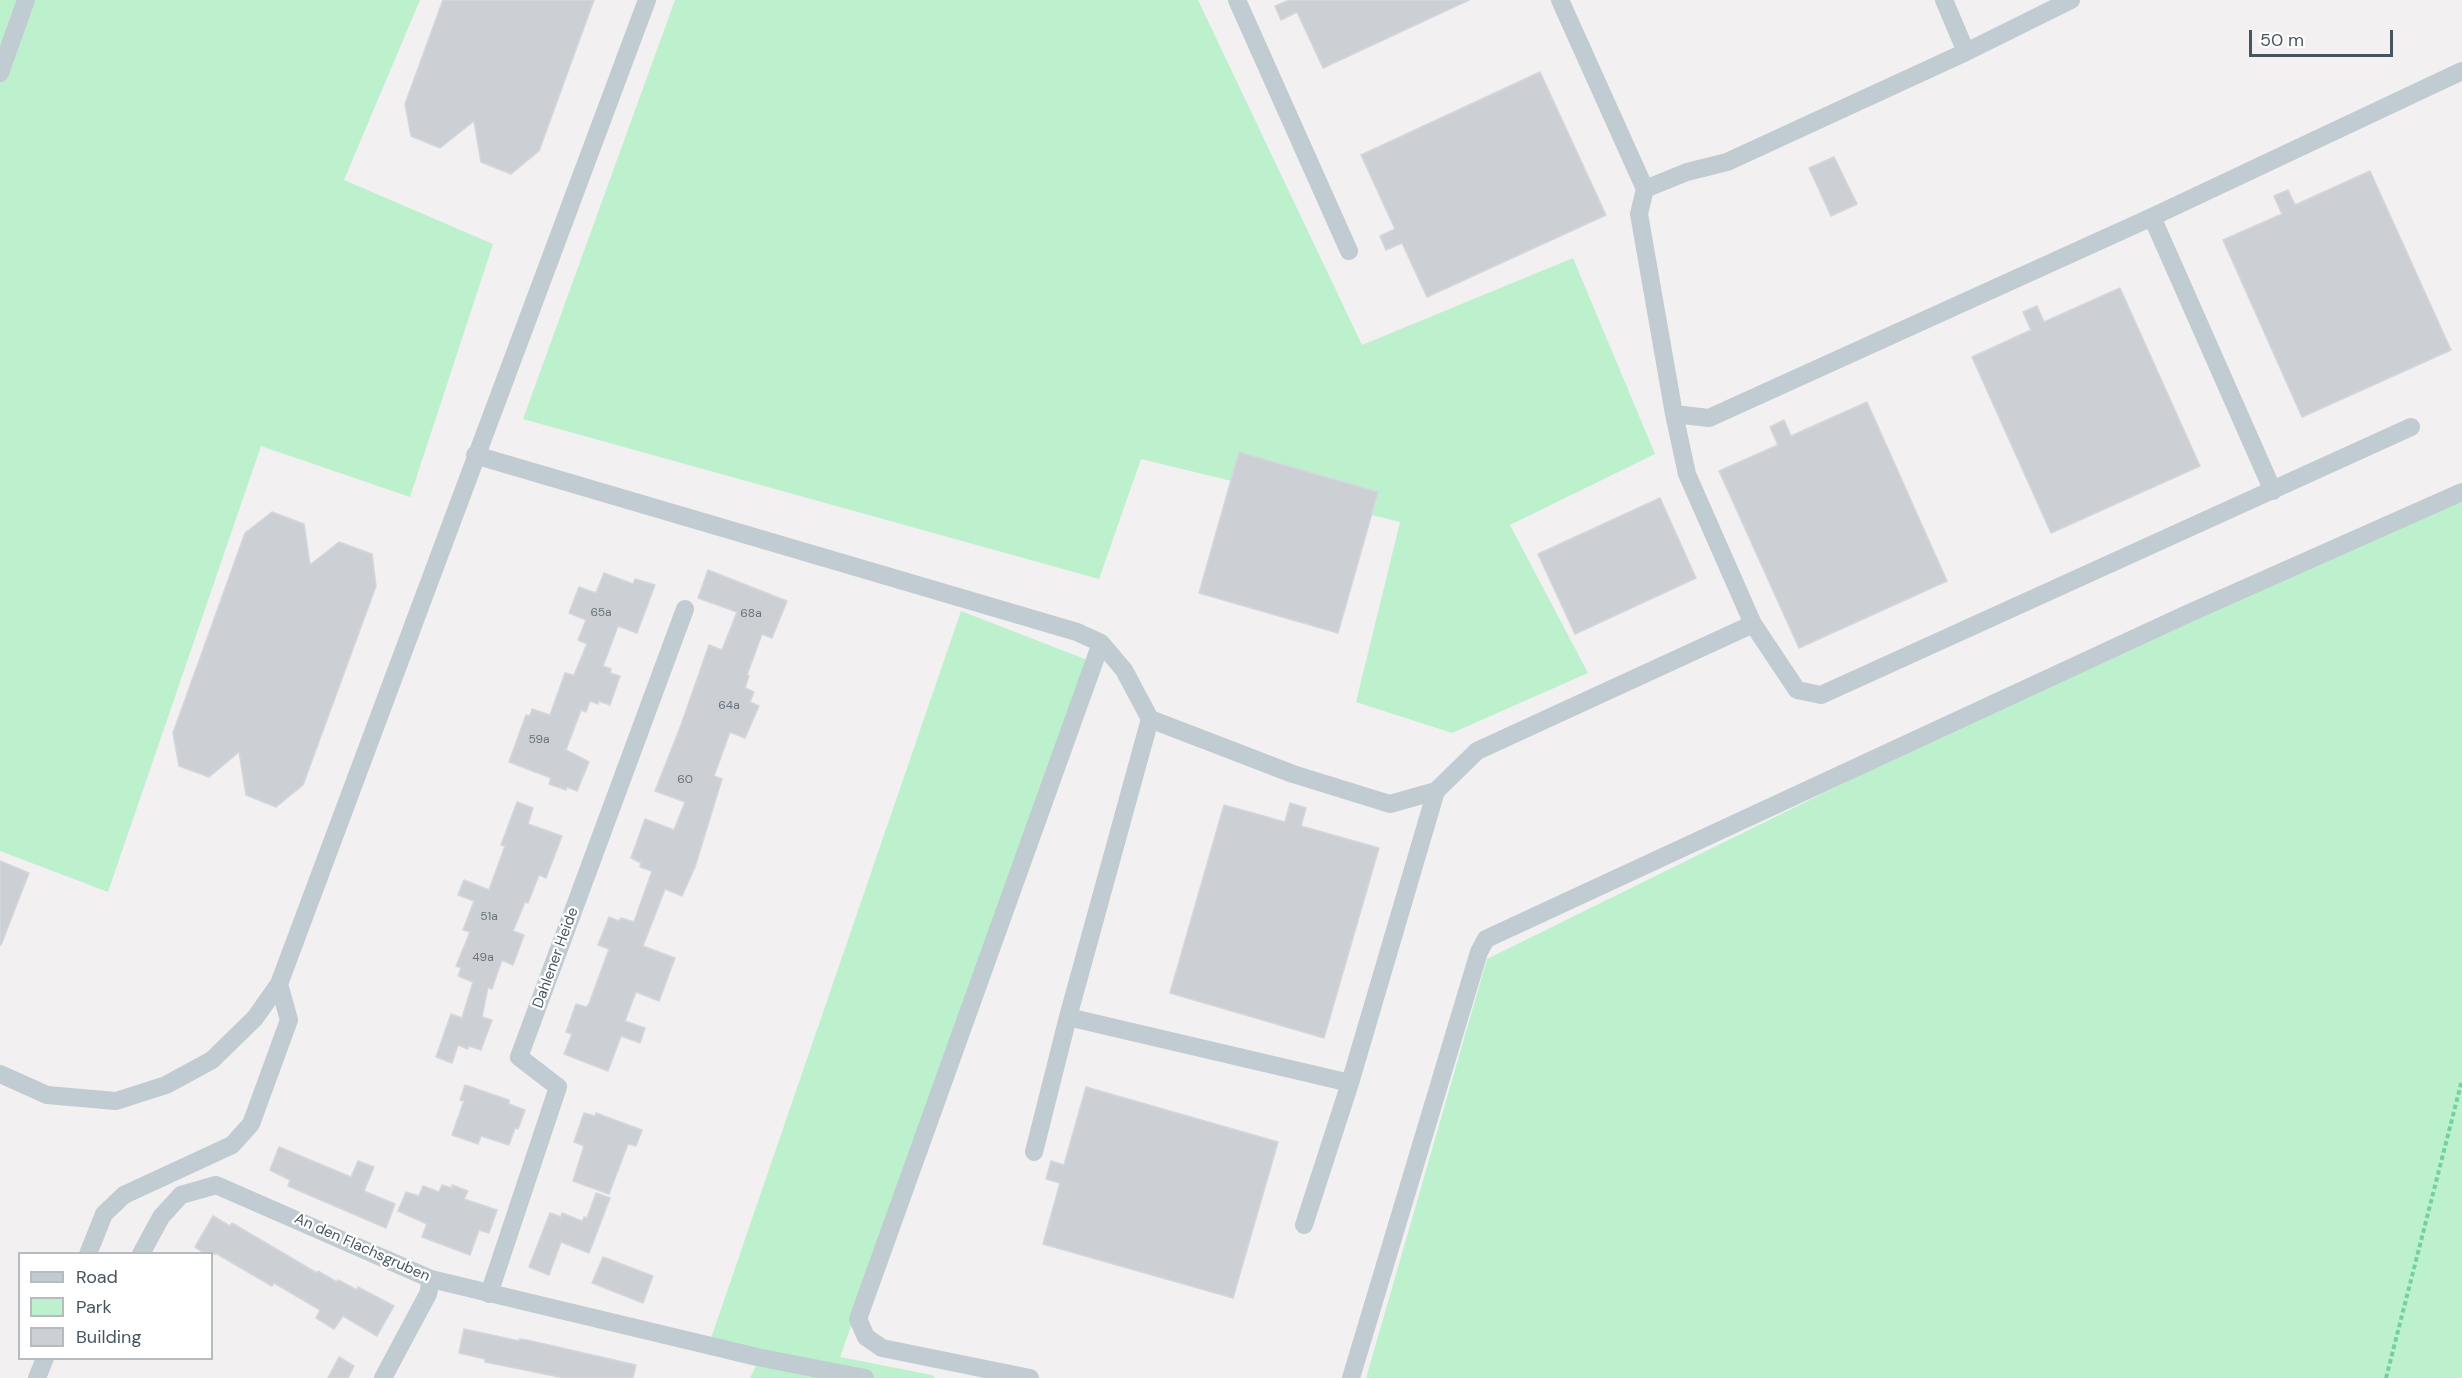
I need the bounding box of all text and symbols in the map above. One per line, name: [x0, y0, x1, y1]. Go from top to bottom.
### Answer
scale bar: [2252, 18, 2396, 56]
text: 50 m: [2260, 28, 2304, 52]
house number: 65a: [590, 606, 612, 620]
house number: 68a: [740, 607, 762, 621]
house number: 64a: [718, 699, 740, 713]
house number: 59a: [528, 733, 550, 747]
house number: 60: [677, 773, 693, 787]
street label: Dahlener Heide: [529, 905, 583, 1011]
house number: 51a: [480, 910, 498, 924]
house number: 49a: [472, 951, 494, 965]
street label: An den Flachsgruben: [291, 1210, 433, 1286]
legend: [18, 1252, 213, 1360]
text: Road: [76, 1265, 118, 1289]
text: Park: [76, 1295, 112, 1319]
text: Building: [76, 1325, 141, 1349]

